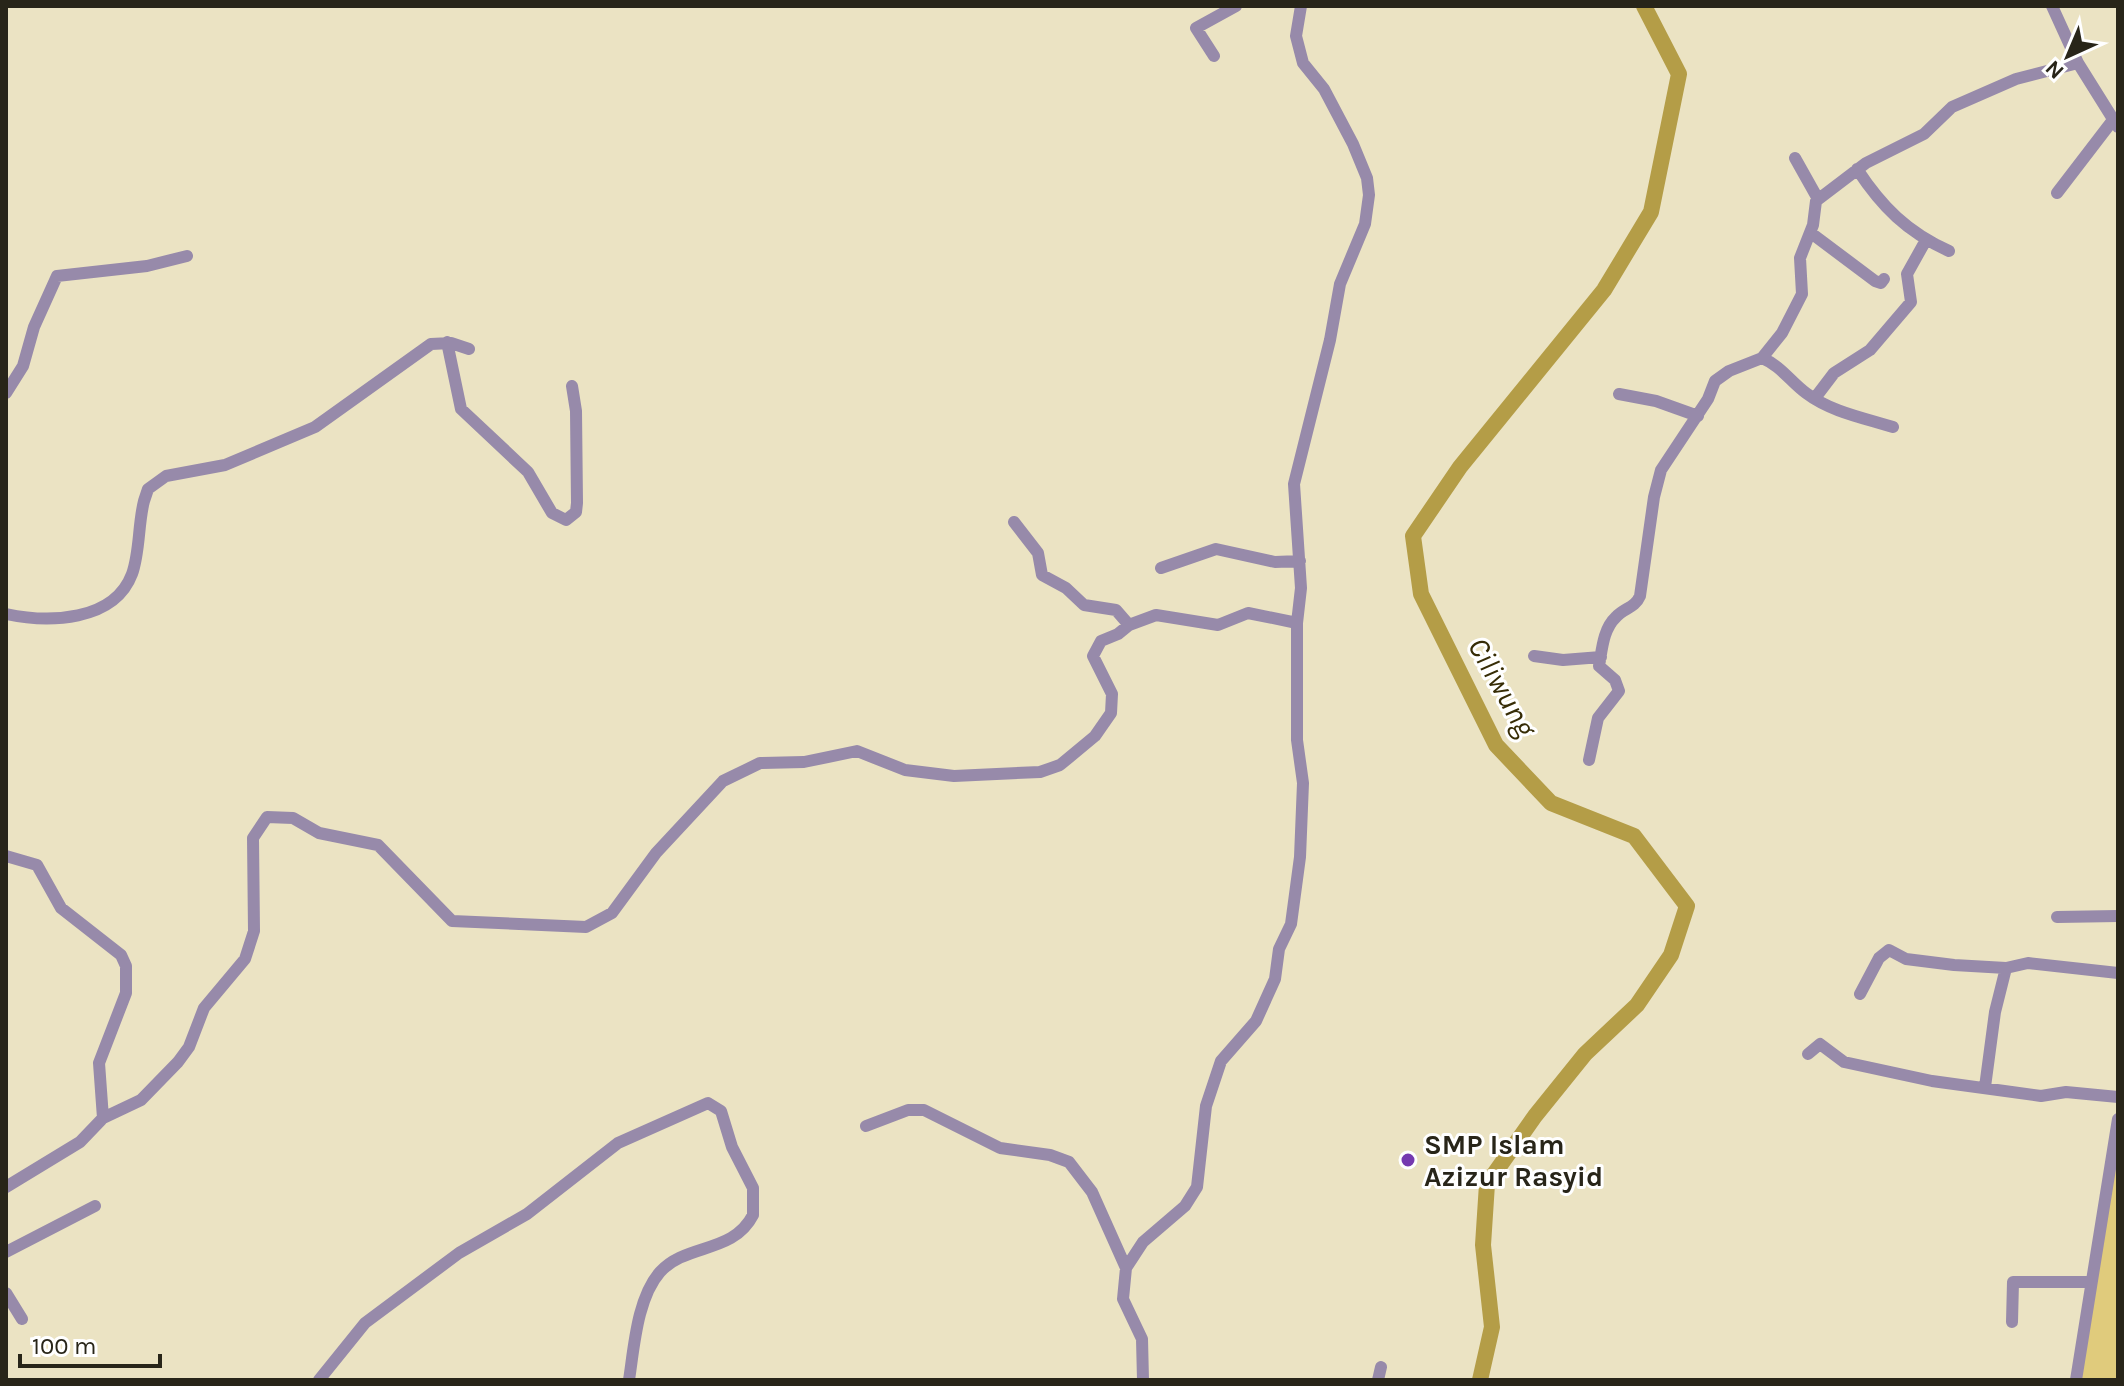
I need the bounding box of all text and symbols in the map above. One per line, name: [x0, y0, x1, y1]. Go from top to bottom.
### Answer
north arrow: [2028, 16, 2108, 96]
text: N: [2040, 55, 2070, 85]
water label: Ciliwung: [1460, 631, 1545, 744]
place label: SMP Islam Azizur Rasyid: [1424, 1128, 1603, 1193]
marker: SMP Islam Azizur Rasyid: [1399, 1151, 1417, 1169]
scale bar: [20, 1318, 160, 1368]
text: 100 m: [32, 1332, 97, 1360]

